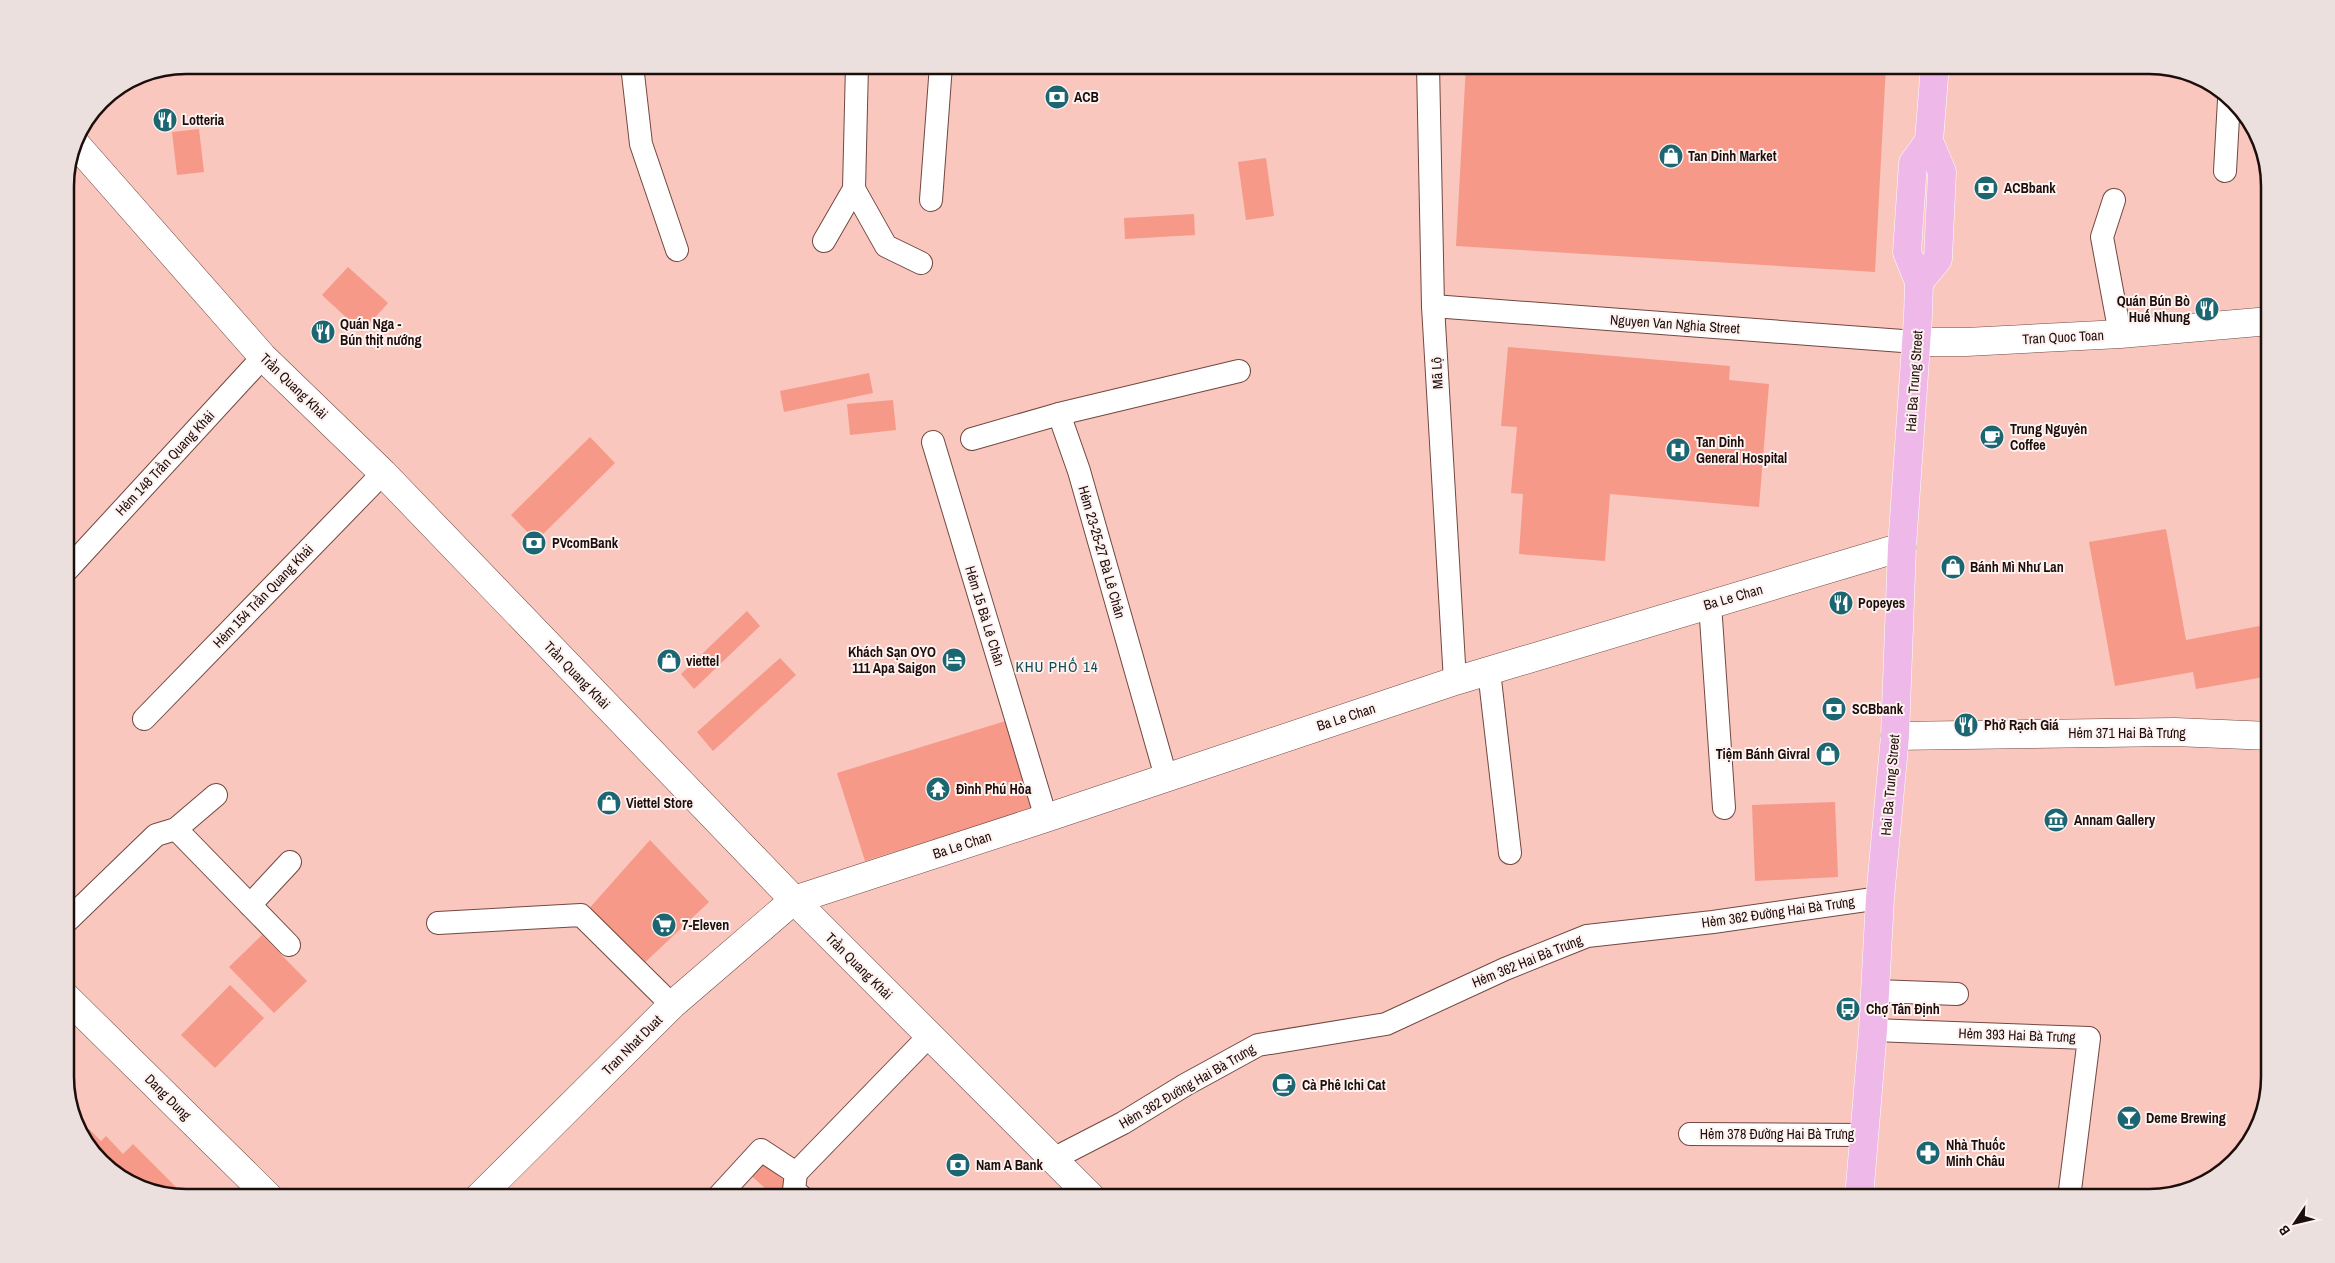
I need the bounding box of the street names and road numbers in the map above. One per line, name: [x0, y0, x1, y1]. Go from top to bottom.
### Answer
street label: Nguyen Van Nghia Street: [1610, 310, 1740, 338]
street label: Tran Quoc Toan: [2022, 326, 2104, 348]
street label: Hai Ba Trung Street: [1901, 330, 1927, 432]
street label: Trần Quang Khải: [256, 349, 332, 423]
street label: Mã Lộ: [1427, 357, 1447, 389]
street label: Hẻm 148 Trần Quang Khải: [112, 407, 218, 519]
street label: Hẻm 23-25-27 Bà Lê Chân: [1074, 484, 1130, 620]
street label: Hẻm 154 Trần Quang Khải: [209, 540, 317, 652]
street label: Hẻm 15 Bà Lê Chân: [961, 564, 1009, 668]
street label: Ba Le Chan: [1701, 580, 1765, 614]
street label: Trần Quang Khải: [540, 637, 614, 713]
street label: Ba Le Chan: [1314, 699, 1378, 735]
street label: Hẻm 371 Hai Bà Trưng: [2068, 724, 2186, 742]
street label: Hai Ba Trung Street: [1877, 734, 1903, 836]
street label: Ba Le Chan: [930, 827, 994, 863]
street label: Hẻm 362 Đường Hai Bà Trưng: [1700, 892, 1856, 932]
street label: Trần Quang Khải: [822, 929, 896, 1003]
street label: Hẻm 362 Hai Bà Trưng: [1469, 930, 1585, 991]
street label: Tran Nhat Duat: [598, 1011, 666, 1079]
street label: Hẻm 393 Hai Bà Trưng: [1958, 1024, 2077, 1046]
street label: Hẻm 362 Đường Hai Bà Trưng: [1116, 1039, 1259, 1132]
street label: Dang Dung: [141, 1070, 195, 1124]
street label: Hẻm 378 Đường Hai Bà Trưng: [1700, 1125, 1855, 1143]

